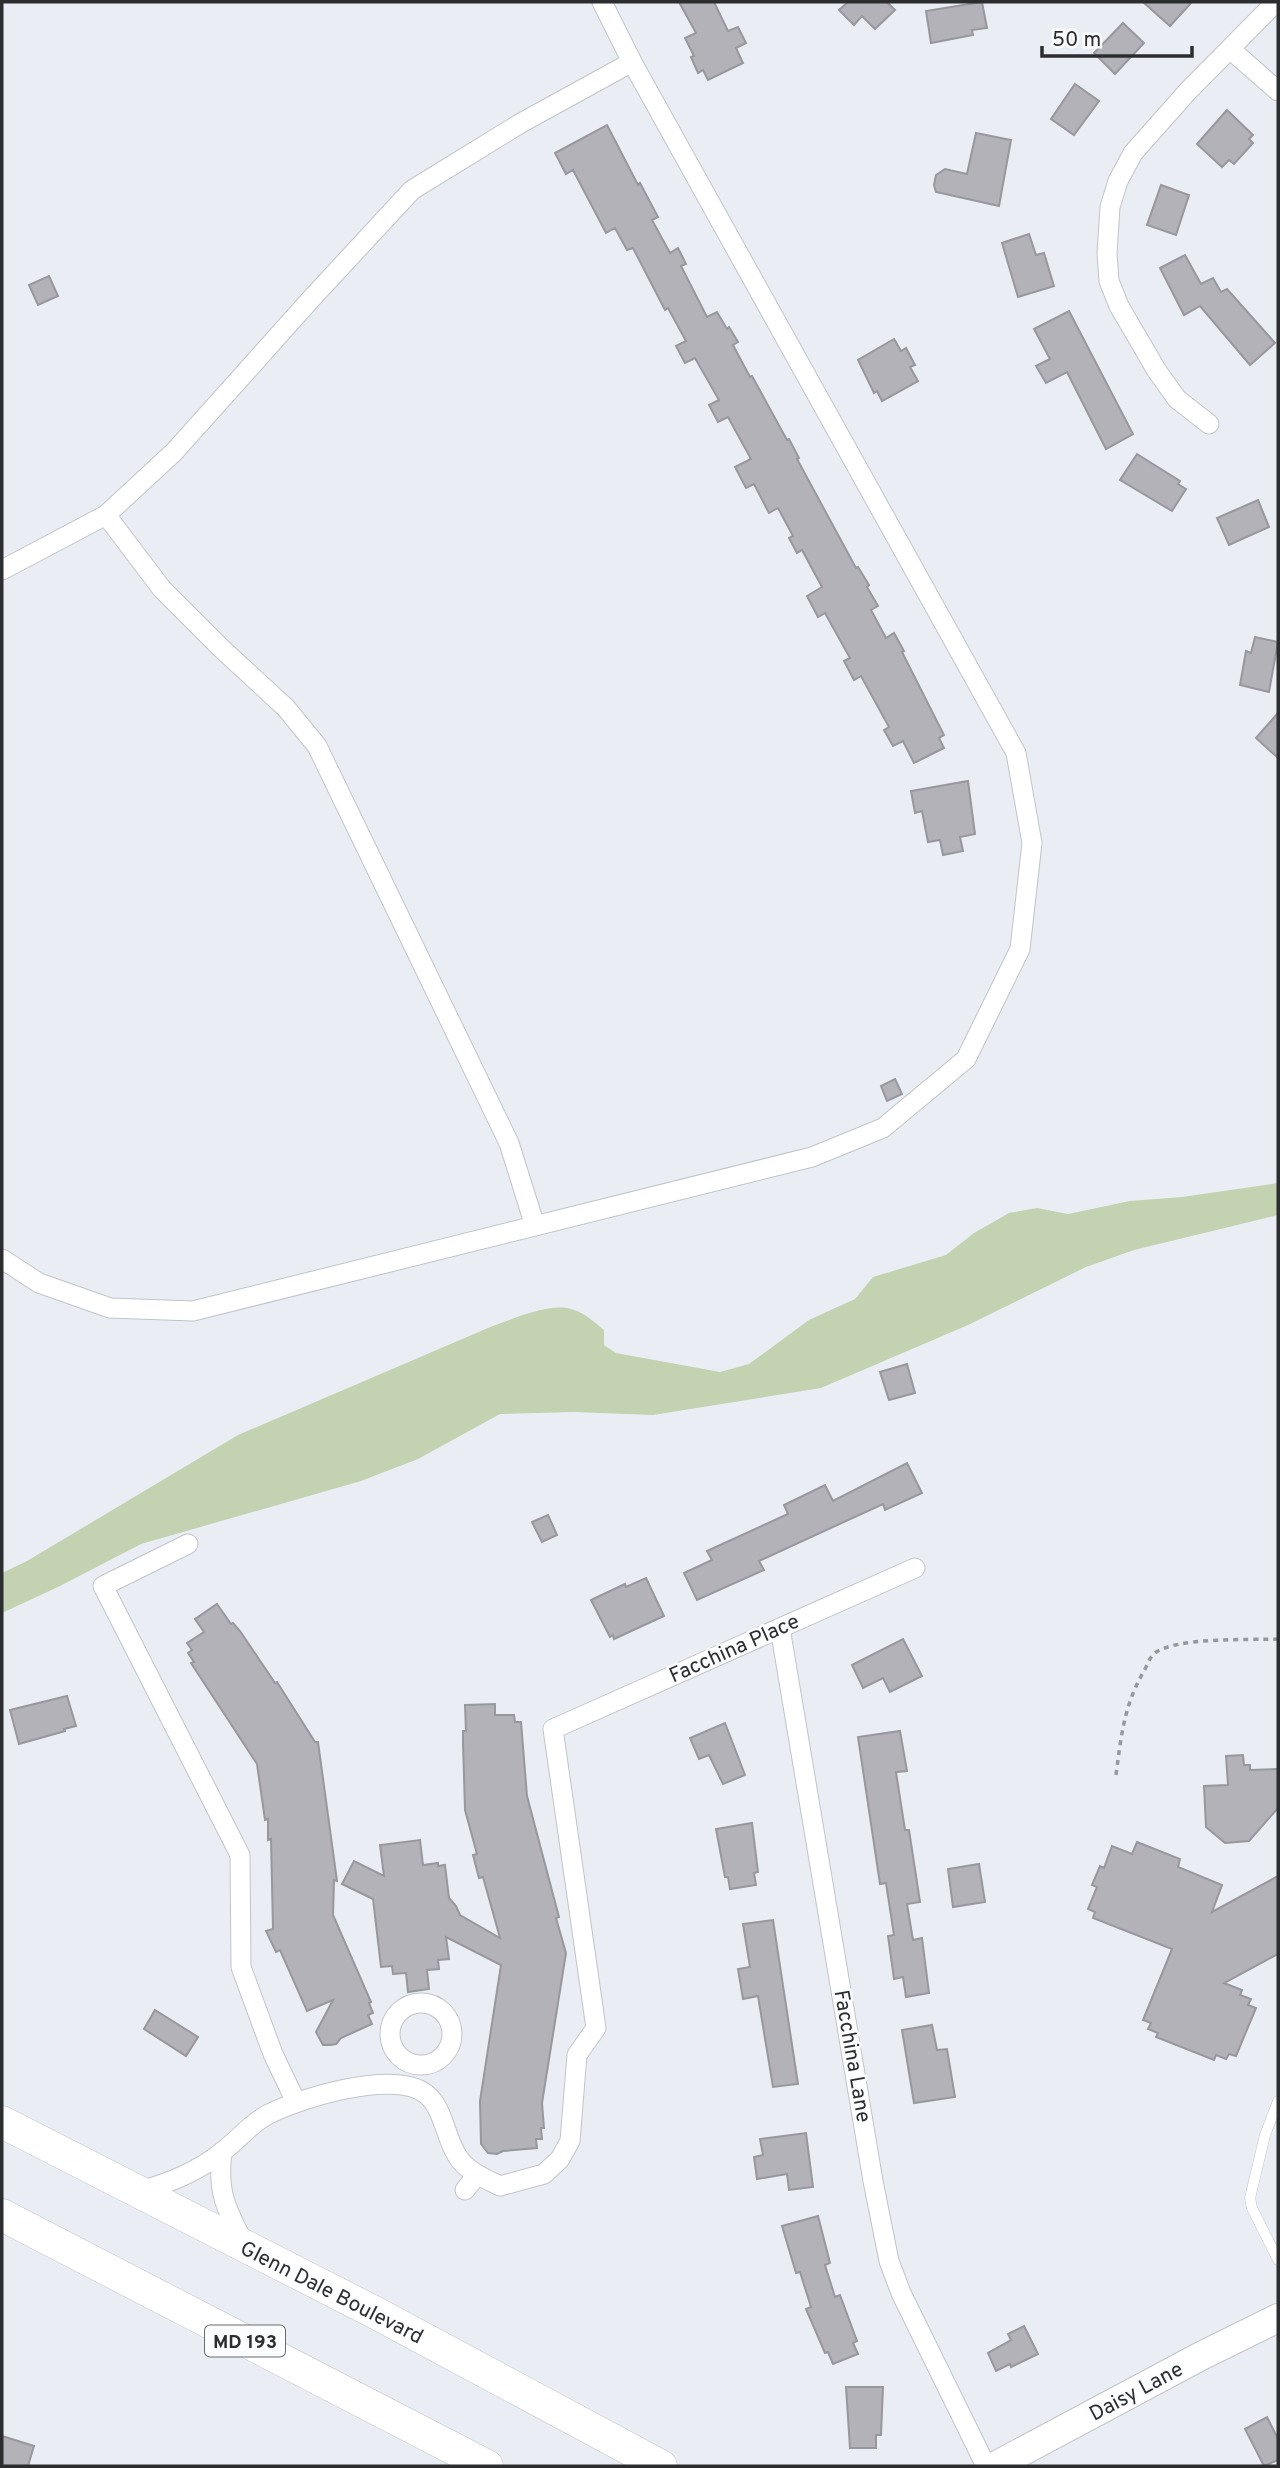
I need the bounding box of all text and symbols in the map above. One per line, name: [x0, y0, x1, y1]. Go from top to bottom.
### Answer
scale bar: [1042, 14, 1192, 58]
text: 50 m: [1052, 27, 1101, 54]
street label: Facchina Place: [665, 1609, 804, 1690]
street label: Facchina Lane: [827, 1988, 876, 2125]
street label: Glenn Dale Boulevard: [235, 2235, 427, 2351]
road number: MD 193: [205, 2326, 285, 2356]
street label: Daisy Lane: [1085, 2356, 1188, 2428]

